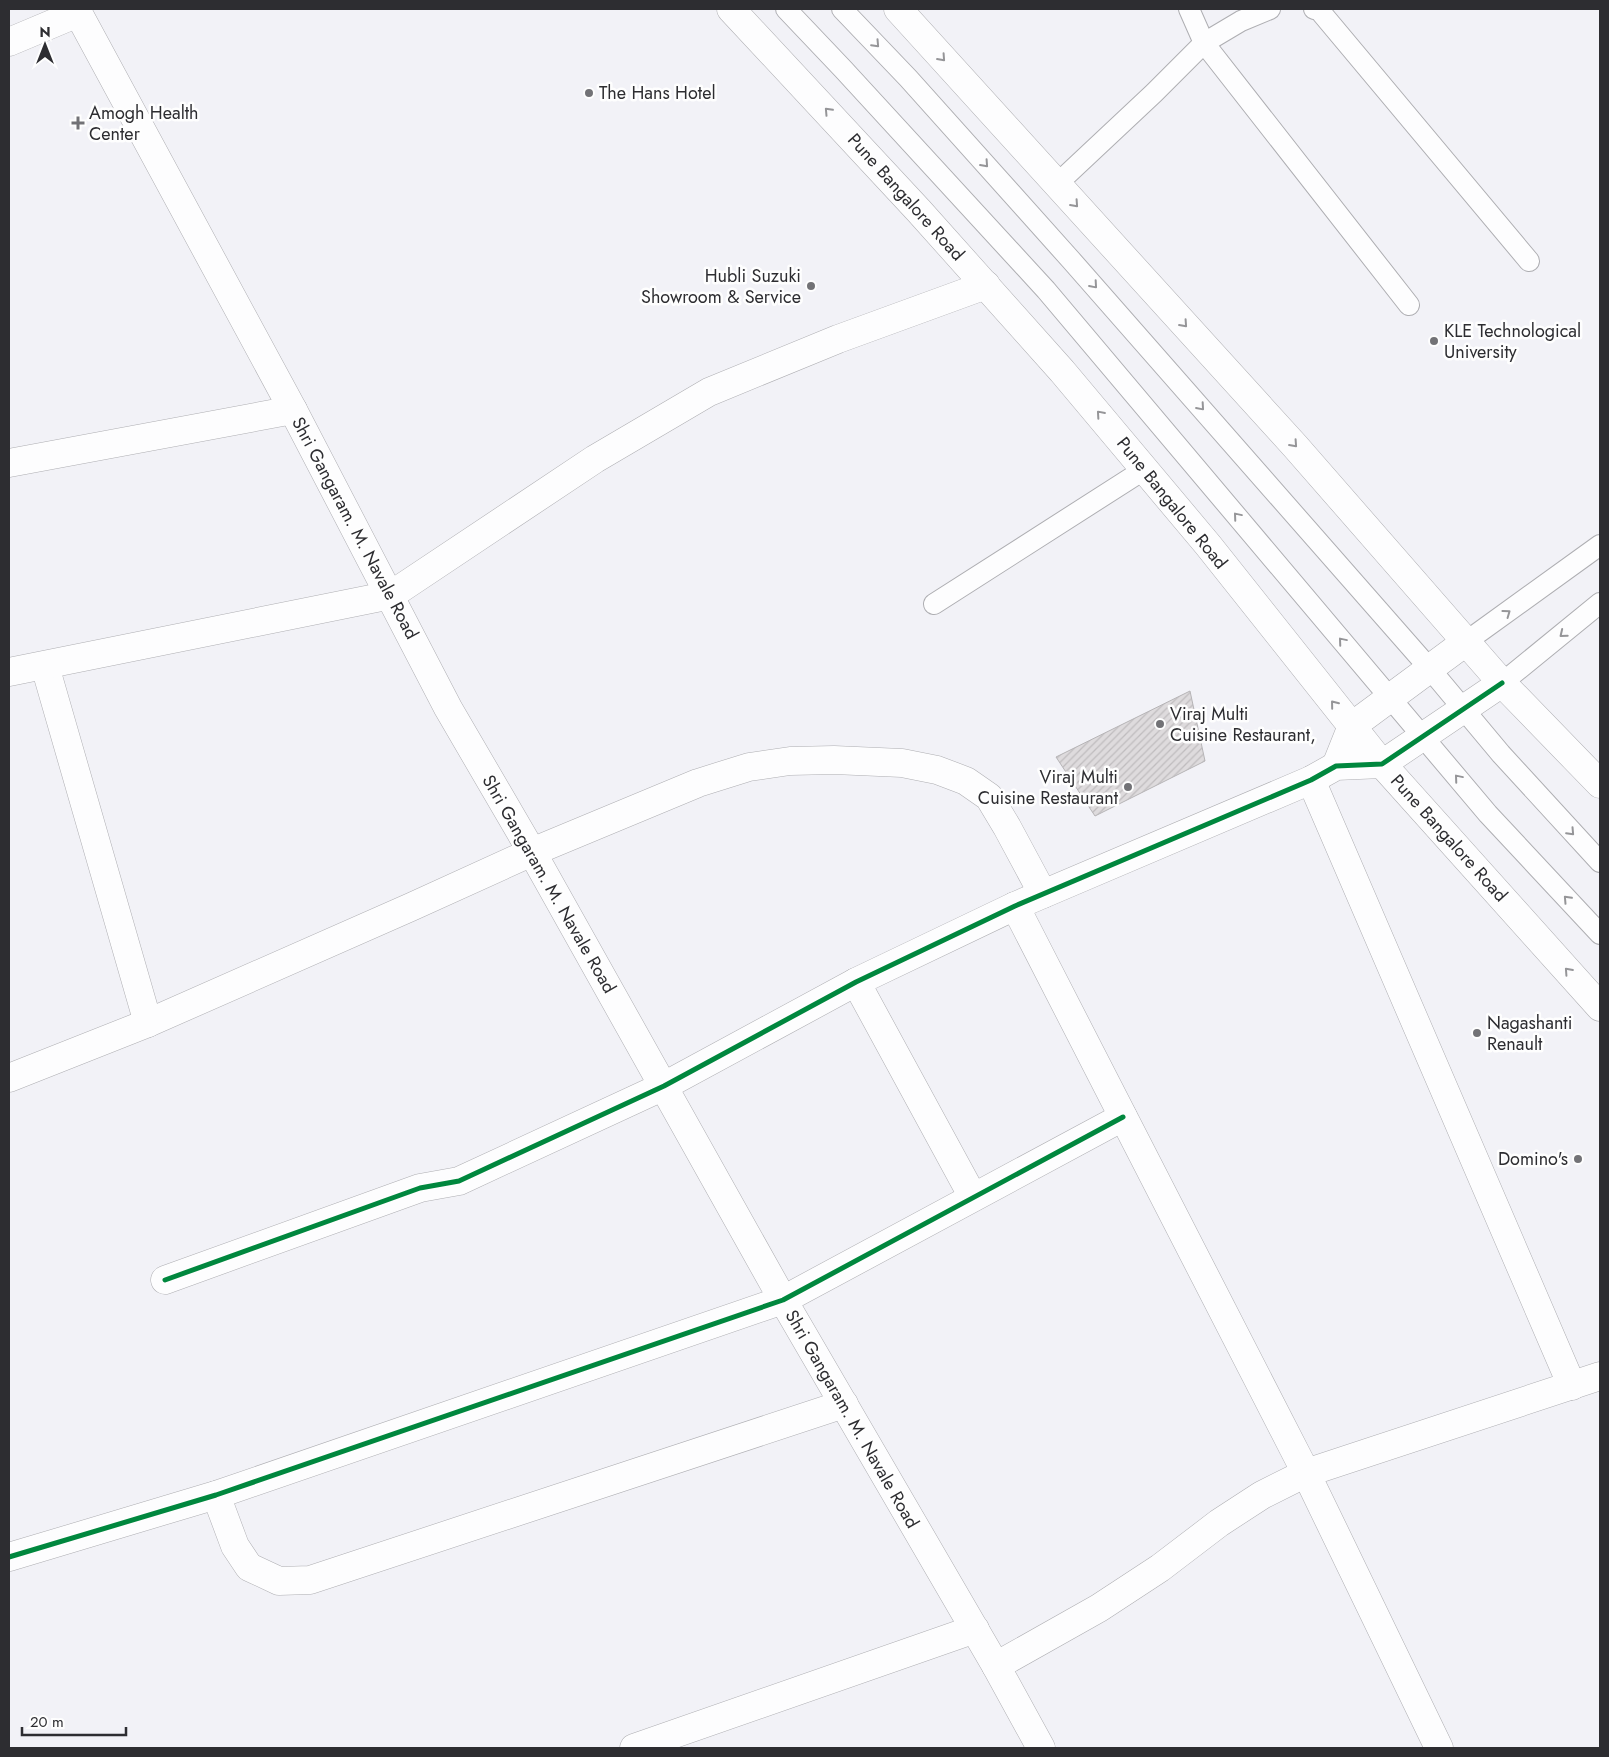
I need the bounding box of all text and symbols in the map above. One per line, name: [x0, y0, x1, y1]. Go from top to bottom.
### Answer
north arrow: [20, 20, 70, 70]
text: N: [39, 22, 51, 42]
one-way arrow: [870, 39, 879, 48]
one-way arrow: [936, 53, 945, 62]
place label: The Hans Hotel: [599, 80, 716, 106]
marker: The Hans Hotel: [583, 87, 595, 99]
place label: Amogh Health Center: [89, 100, 199, 147]
one-way arrow: [825, 108, 834, 117]
marker: Amogh Health Center: [71, 116, 85, 130]
street label: Pune Bangalore Road: [842, 128, 970, 266]
one-way arrow: [980, 159, 989, 168]
one-way arrow: [1069, 199, 1078, 208]
place label: Hubli Suzuki Showroom & Service: [641, 263, 801, 310]
marker: Hubli Suzuki Showroom & Service: [805, 280, 817, 292]
one-way arrow: [1088, 280, 1097, 289]
place label: KLE Technological University: [1444, 318, 1581, 365]
one-way arrow: [1178, 319, 1187, 328]
marker: KLE Technological University: [1428, 335, 1440, 347]
one-way arrow: [1195, 402, 1204, 411]
one-way arrow: [1096, 411, 1105, 420]
street label: Shri Gangaram. M. Navale Road: [285, 412, 425, 644]
street label: Pune Bangalore Road: [1110, 431, 1234, 575]
one-way arrow: [1288, 439, 1297, 448]
one-way arrow: [1233, 513, 1242, 522]
one-way arrow: [1501, 610, 1511, 619]
one-way arrow: [1559, 629, 1568, 638]
one-way arrow: [1338, 637, 1347, 646]
place label: Viraj Multi Cuisine Restaurant,: [1170, 701, 1316, 748]
one-way arrow: [1332, 701, 1340, 710]
marker: Viraj Multi Cuisine Restaurant,: [1154, 718, 1166, 730]
place label: Viraj Multi Cuisine Restaurant: [978, 764, 1119, 811]
street label: Pune Bangalore Road: [1385, 769, 1513, 907]
street label: Shri Gangaram. M. Navale Road: [476, 770, 622, 998]
one-way arrow: [1455, 775, 1463, 784]
marker: Viraj Multi Cuisine Restaurant: [1122, 781, 1134, 793]
one-way arrow: [1565, 826, 1574, 835]
one-way arrow: [1564, 895, 1573, 904]
one-way arrow: [1565, 968, 1574, 977]
place label: Nagashanti Renault: [1487, 1010, 1572, 1057]
marker: Nagashanti Renault: [1471, 1027, 1483, 1039]
place label: Domino's: [1498, 1146, 1568, 1172]
marker: Domino's: [1572, 1153, 1584, 1165]
street label: Shri Gangaram. M. Navale Road: [779, 1305, 925, 1533]
scale bar: [22, 1704, 126, 1736]
text: 20 m: [30, 1711, 64, 1733]

